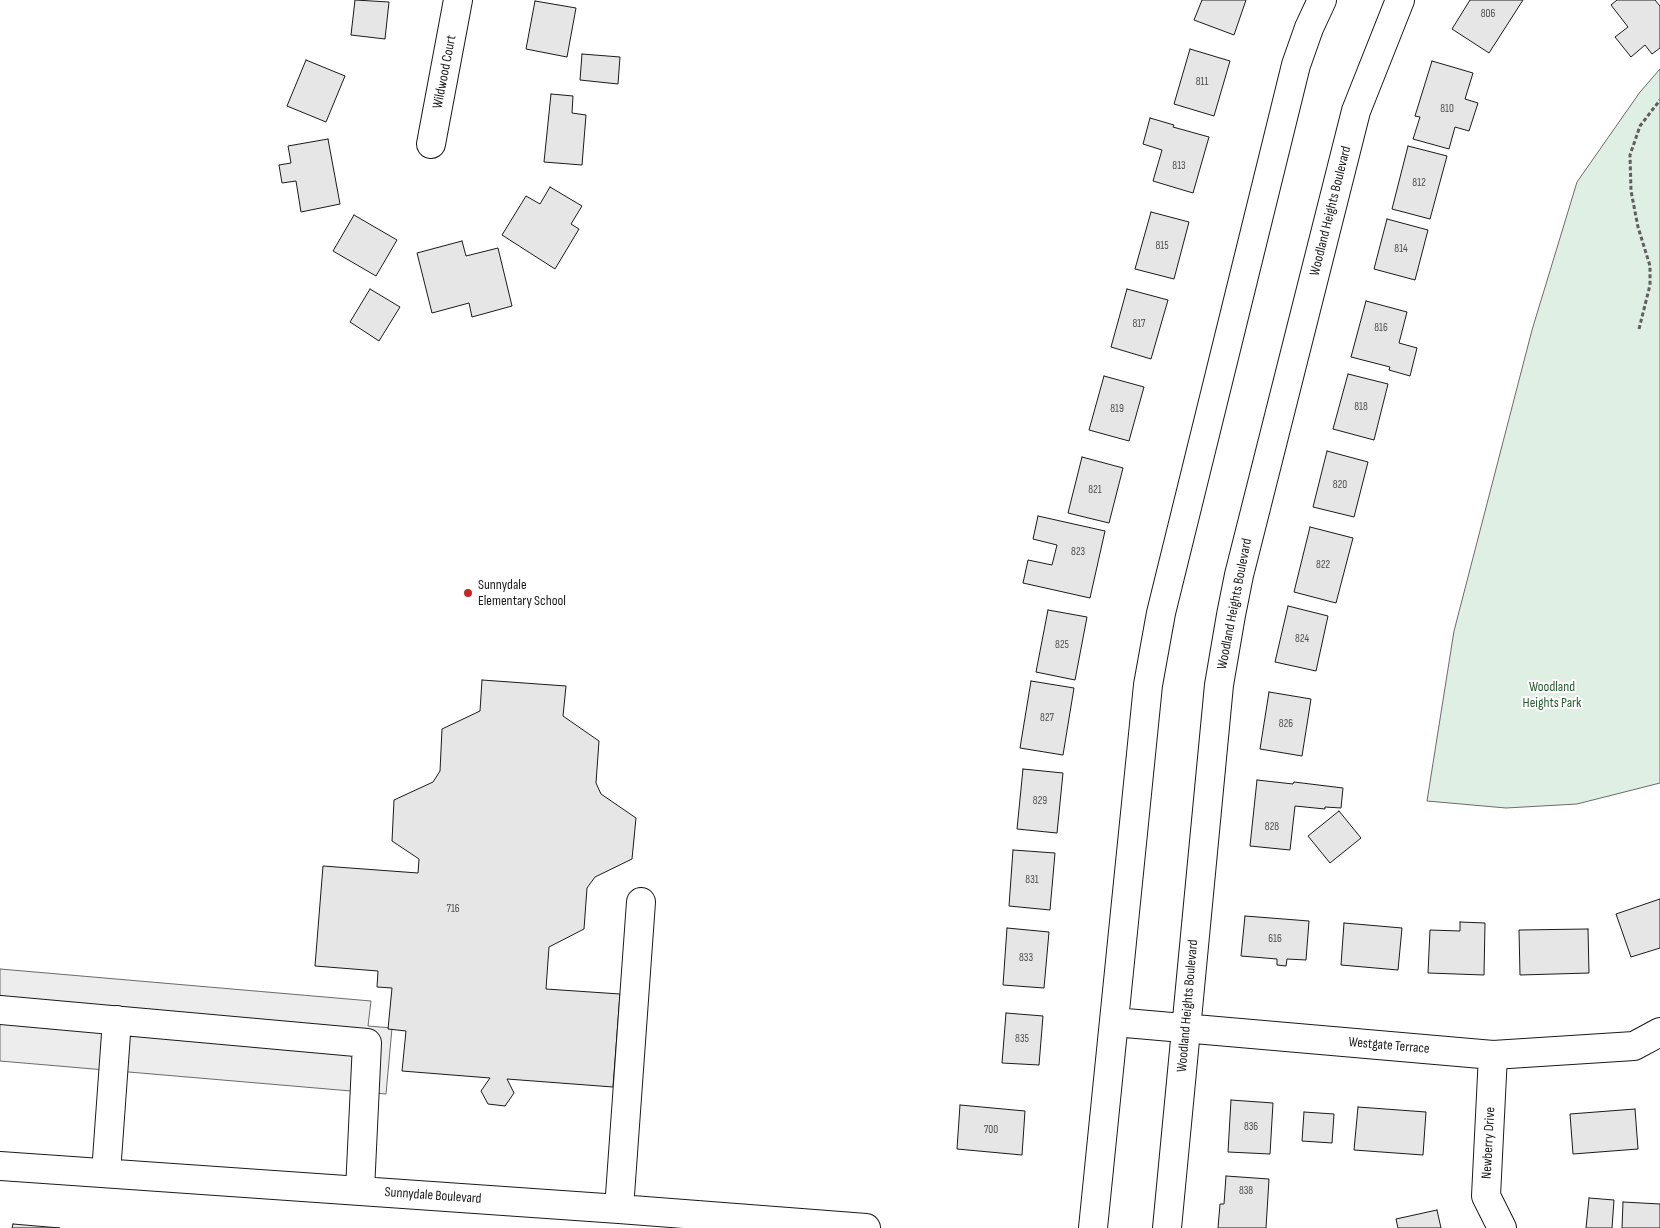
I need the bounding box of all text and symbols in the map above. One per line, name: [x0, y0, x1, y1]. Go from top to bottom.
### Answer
house number: 806: [1481, 7, 1495, 21]
street label: Wildwood Court: [430, 34, 460, 110]
house number: 811: [1196, 75, 1208, 89]
house number: 810: [1440, 102, 1454, 116]
street label: Woodland Heights Boulevard: [1307, 144, 1355, 278]
house number: 813: [1172, 159, 1186, 173]
house number: 812: [1412, 176, 1426, 190]
house number: 815: [1155, 239, 1169, 253]
house number: 814: [1394, 242, 1408, 256]
house number: 817: [1132, 317, 1146, 331]
house number: 816: [1374, 321, 1388, 335]
house number: 818: [1354, 400, 1368, 414]
house number: 819: [1110, 402, 1124, 416]
house number: 820: [1333, 478, 1347, 492]
house number: 821: [1088, 483, 1102, 497]
street label: Woodland Heights Boulevard: [1214, 537, 1256, 671]
house number: 823: [1071, 545, 1085, 559]
house number: 822: [1316, 558, 1330, 572]
place label: Sunnydale Elementary School: [478, 577, 566, 610]
marker: Sunnydale Elementary School: [462, 587, 474, 599]
house number: 824: [1295, 632, 1309, 646]
house number: 825: [1055, 638, 1069, 652]
park label: Woodland Heights Park: [1523, 679, 1581, 712]
house number: 827: [1040, 711, 1054, 725]
house number: 826: [1279, 717, 1293, 731]
house number: 829: [1033, 794, 1047, 808]
house number: 828: [1265, 820, 1279, 834]
house number: 831: [1025, 873, 1039, 887]
house number: 716: [446, 902, 460, 916]
house number: 616: [1268, 932, 1282, 946]
street label: Woodland Heights Boulevard: [1174, 939, 1202, 1073]
house number: 833: [1019, 951, 1033, 965]
house number: 835: [1015, 1032, 1029, 1046]
street label: Westgate Terrace: [1348, 1034, 1430, 1058]
street label: Newberry Drive: [1479, 1106, 1499, 1180]
house number: 836: [1244, 1120, 1258, 1134]
house number: 700: [984, 1123, 998, 1137]
street label: Sunnydale Boulevard: [384, 1184, 482, 1208]
house number: 838: [1239, 1184, 1253, 1198]

